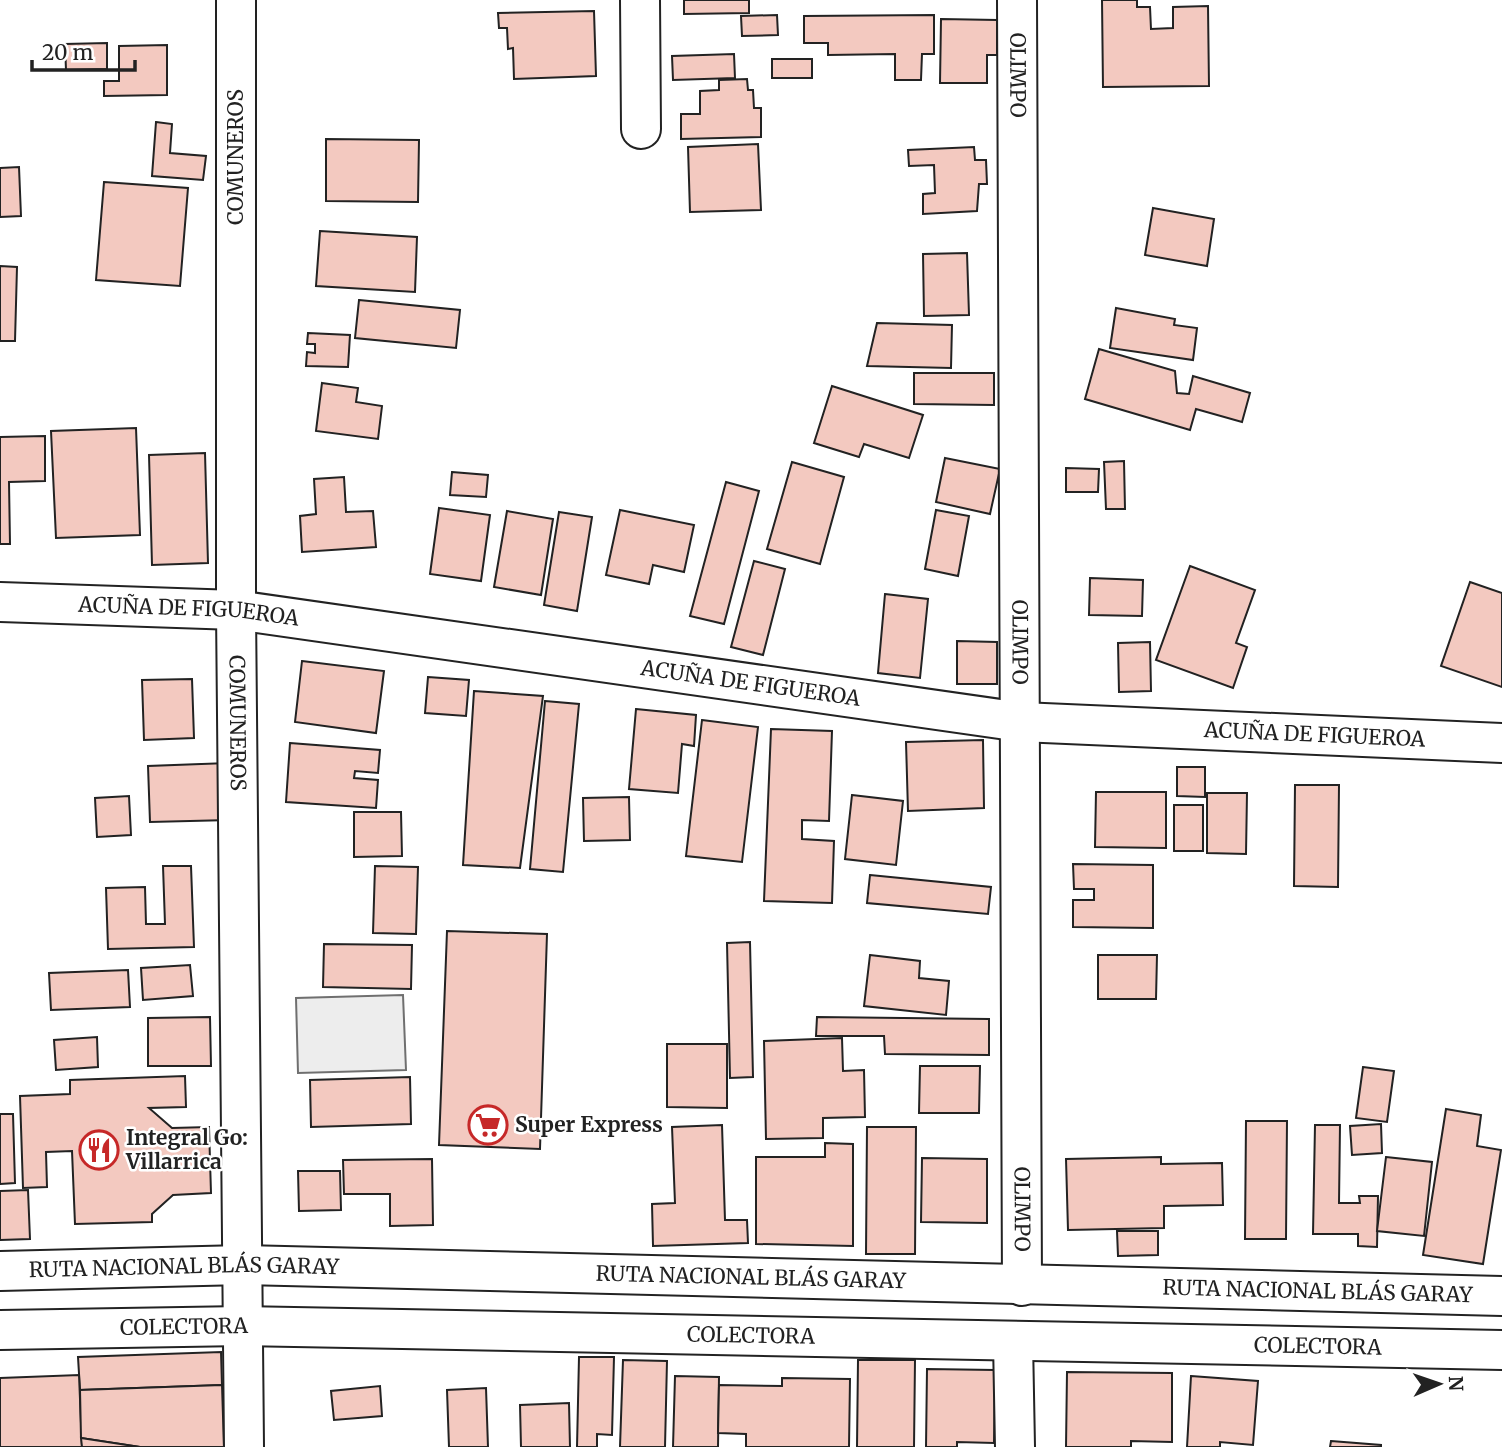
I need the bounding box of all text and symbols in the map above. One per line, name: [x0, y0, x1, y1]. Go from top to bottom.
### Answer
scale bar: [32, 28, 135, 72]
street label: OLIMPO: [1004, 32, 1031, 118]
text: 20 m: [42, 39, 94, 66]
street label: COMUNEROS: [222, 89, 249, 225]
street label: ACUÑA DE FIGUEROA: [77, 591, 301, 632]
street label: OLIMPO: [1006, 599, 1034, 685]
street label: ACUÑA DE FIGUEROA: [638, 654, 862, 712]
street label: COMUNEROS: [223, 655, 252, 791]
street label: ACUÑA DE FIGUEROA: [1202, 716, 1426, 753]
supermarket icon: Super Express: [467, 1104, 509, 1146]
place label: Super Express: [515, 1111, 663, 1138]
place label: Integral Go: Villarrica: [125, 1124, 248, 1175]
restaurant icon: Integral Go: Villarrica: [78, 1129, 120, 1171]
street label: OLIMPO: [1009, 1166, 1036, 1252]
street label: RUTA NACIONAL BLÁS GARAY: [28, 1250, 340, 1283]
street label: RUTA NACIONAL BLÁS GARAY: [595, 1260, 907, 1294]
street label: RUTA NACIONAL BLÁS GARAY: [1162, 1274, 1474, 1308]
street label: COLECTORA: [120, 1312, 248, 1341]
street label: COLECTORA: [687, 1320, 815, 1350]
street label: COLECTORA: [1254, 1331, 1382, 1361]
north arrow: [1404, 1349, 1474, 1419]
text: N: [1444, 1375, 1468, 1391]

